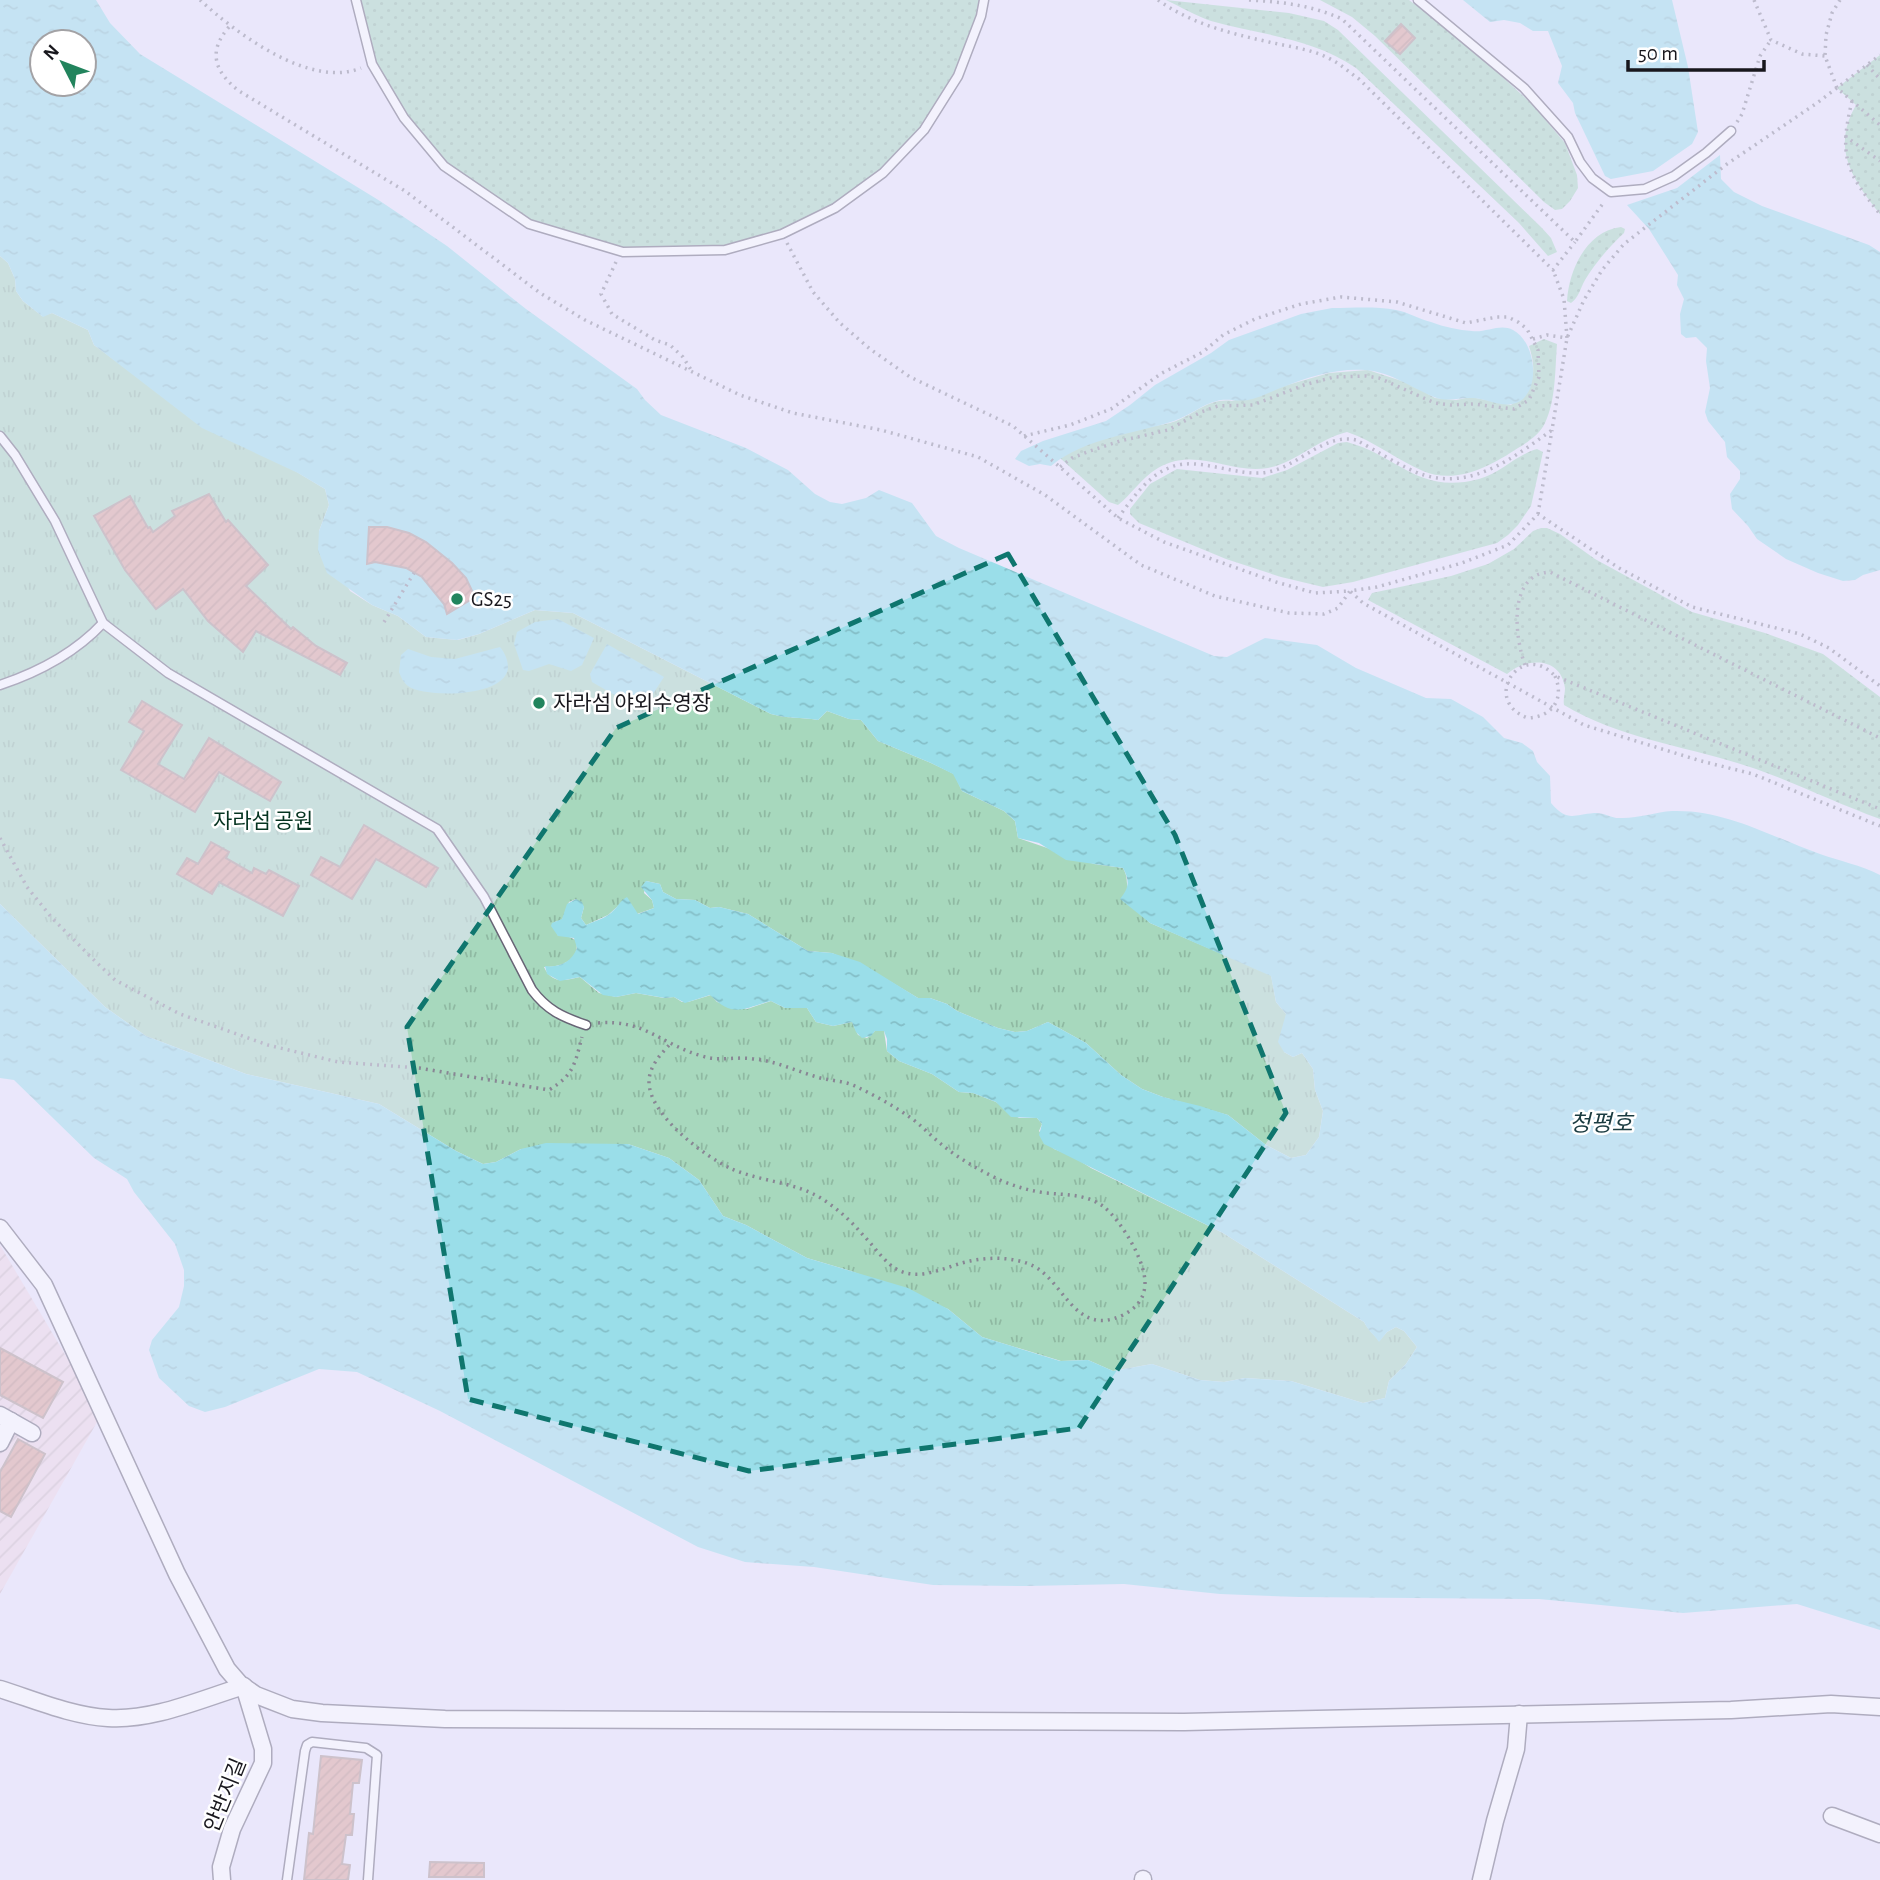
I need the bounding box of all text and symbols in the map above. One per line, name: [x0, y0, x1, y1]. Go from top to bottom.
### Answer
north arrow: [28, 28, 98, 98]
scale bar: [1628, 28, 1764, 72]
text: N: [40, 41, 63, 64]
text: 50 m: [1638, 43, 1678, 64]
place label: GS25: [471, 589, 512, 610]
marker: GS25: [449, 591, 465, 607]
place label: 자라섬 야외수영장: [553, 692, 711, 714]
marker: 자라섬 야외수영장: [531, 695, 547, 711]
park label: 자라섬 공원: [213, 810, 313, 832]
water label: 청평호: [1569, 1111, 1635, 1136]
street label: 안반지길: [200, 1755, 250, 1835]

